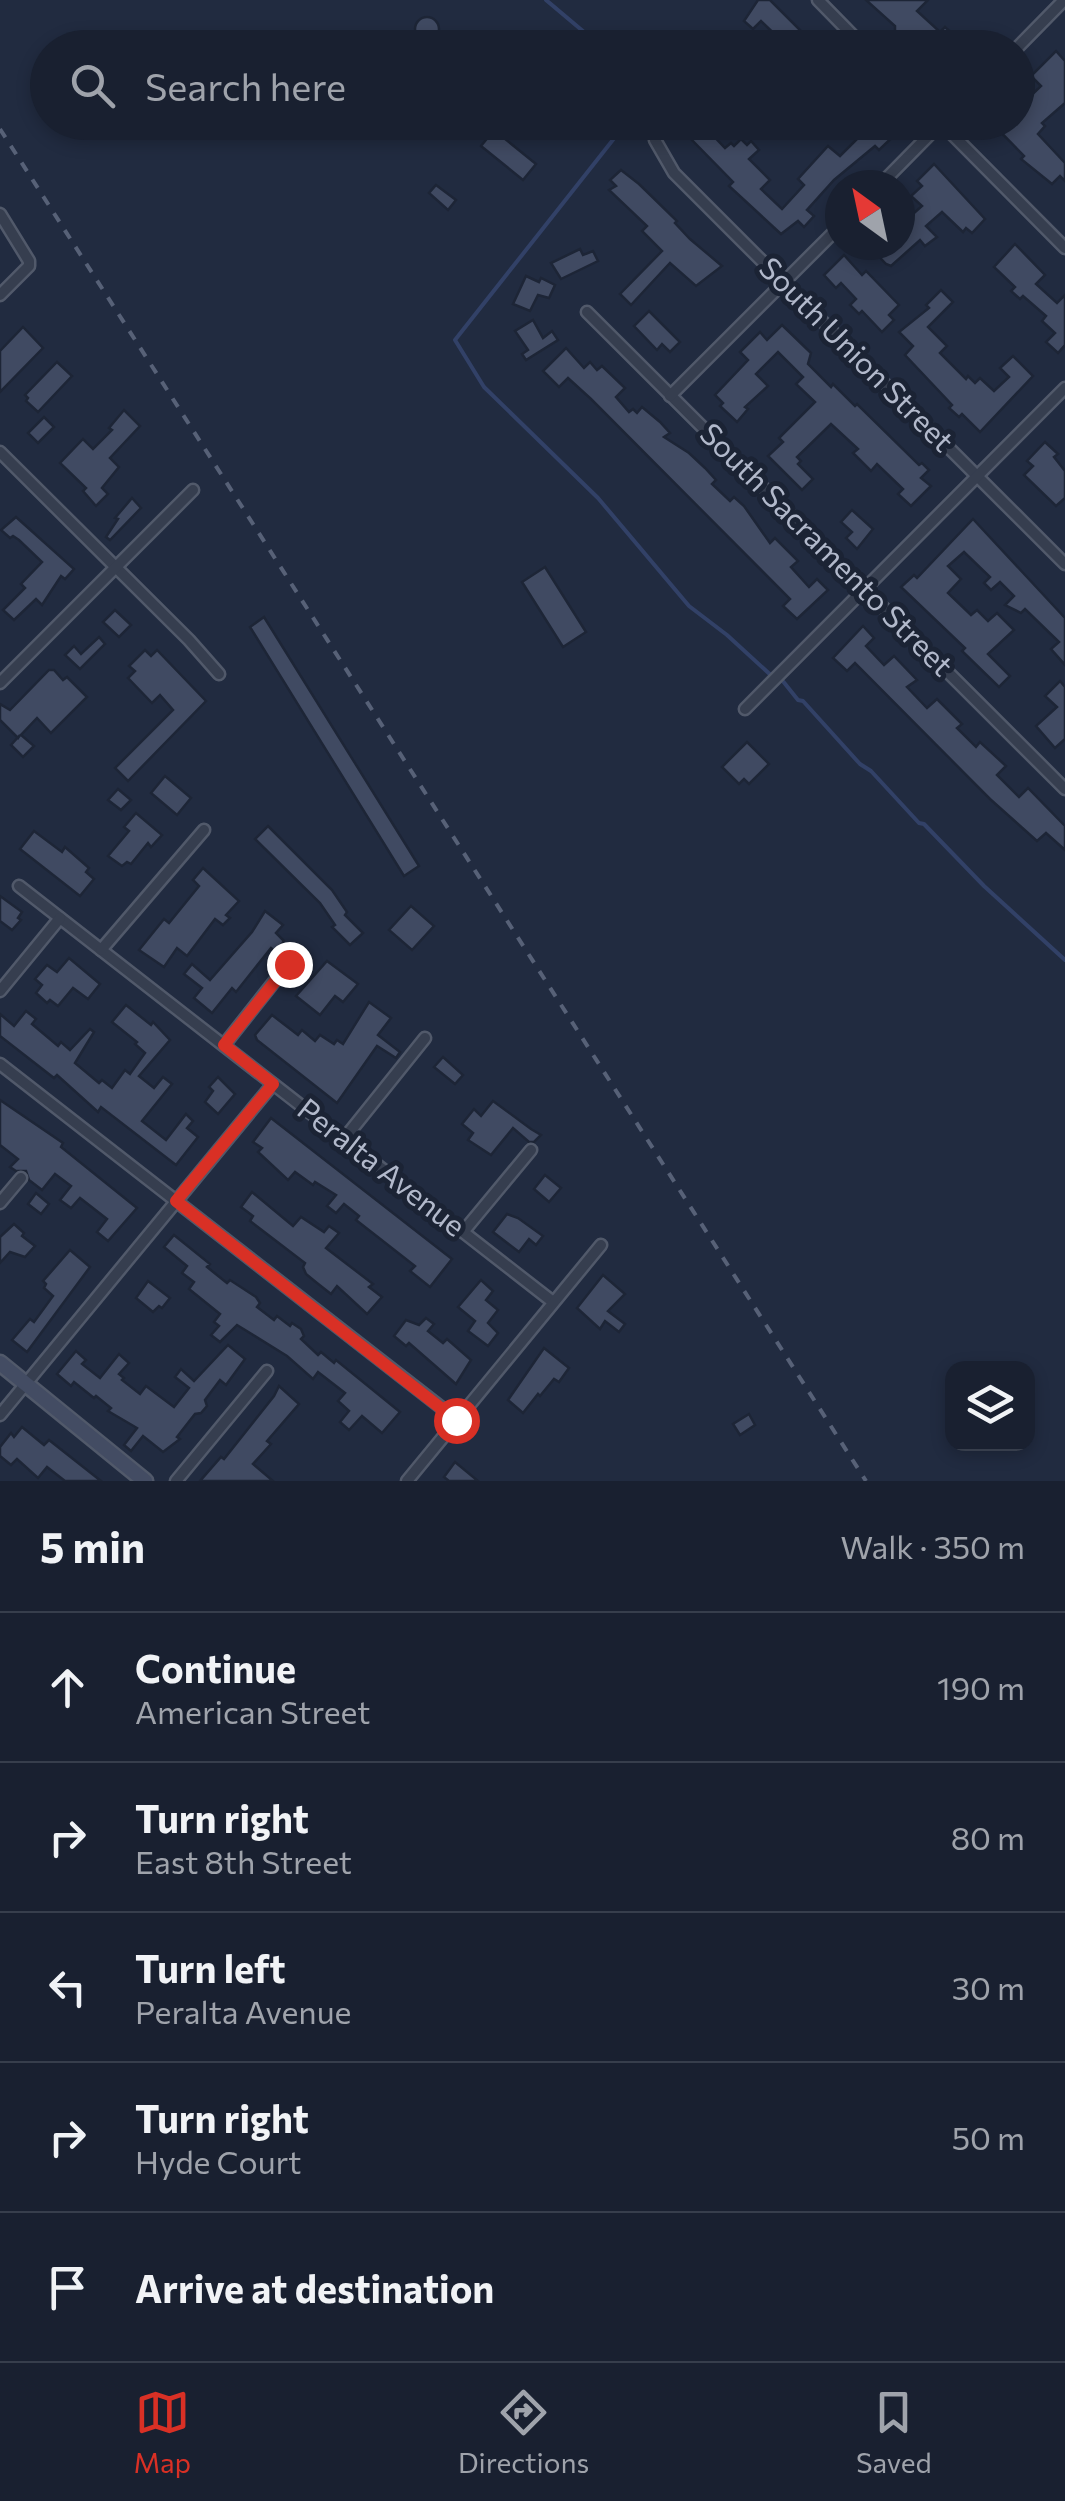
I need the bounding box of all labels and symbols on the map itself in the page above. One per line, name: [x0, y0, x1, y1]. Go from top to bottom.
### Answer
north arrow: [825, 170, 915, 260]
street label: South Union Street: [753, 248, 963, 458]
street label: South Sacramento Street: [694, 414, 962, 682]
route end: [267, 942, 313, 988]
street label: Peralta Avenue: [291, 1089, 474, 1243]
route start: [434, 1398, 480, 1444]

